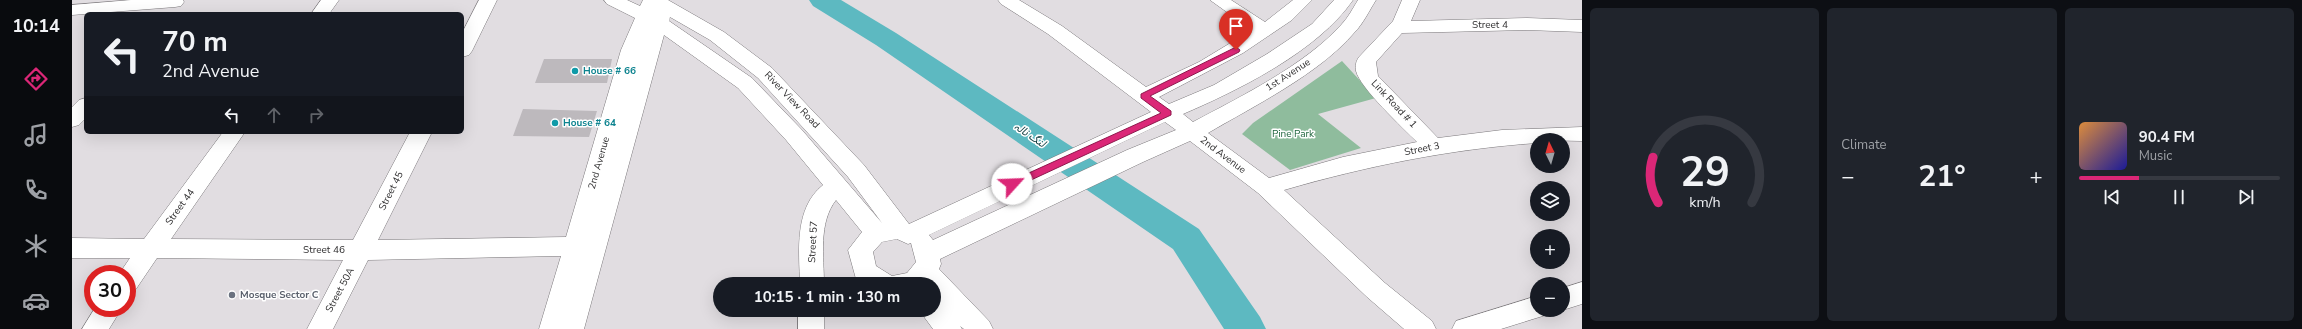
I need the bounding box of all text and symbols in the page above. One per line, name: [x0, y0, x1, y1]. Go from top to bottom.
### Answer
pin: [1219, 9, 1253, 50]
text: 10:14: [12, 14, 60, 38]
icon: arrive: [1225, 15, 1247, 37]
street label: Street 4: [1472, 18, 1508, 32]
text: 70 m: [162, 23, 228, 61]
icon: left: [96, 28, 148, 80]
street label: 1st Avenue: [1263, 55, 1313, 95]
text: 2nd Avenue: [162, 59, 259, 83]
place label: House # 66: [583, 64, 636, 78]
icon: directions: [22, 65, 50, 93]
marker: House # 66: [570, 66, 580, 76]
street label: River View Road: [761, 68, 823, 132]
street label: Link Road # 1: [1368, 77, 1420, 131]
icon: left: [221, 104, 243, 126]
icon: ahead: [263, 104, 285, 126]
icon: right: [305, 104, 327, 126]
place label: House # 64: [563, 116, 616, 130]
marker: House # 64: [550, 118, 560, 128]
water label: لنگ نالہ: [1012, 119, 1049, 151]
icon: music: [22, 121, 50, 149]
park label: Pine Park: [1272, 127, 1315, 141]
text: 90.4 FM: [2139, 127, 2195, 147]
street label: 2nd Avenue: [1197, 133, 1249, 177]
north arrow: [1530, 133, 1570, 173]
map controls: [1530, 133, 1570, 317]
street label: 2nd Avenue: [585, 135, 613, 191]
text: Climate: [1841, 136, 1886, 154]
street label: Street 3: [1403, 139, 1441, 159]
text: 29: [1680, 143, 1730, 200]
text: Music: [2139, 147, 2172, 165]
text: 21°: [1918, 156, 1966, 197]
text: −: [1841, 162, 1855, 192]
text: +: [2029, 162, 2043, 192]
position arrow: [991, 163, 1033, 205]
street label: Street 45: [375, 169, 407, 213]
icon: phone: [22, 176, 50, 204]
button: layers: [1530, 181, 1570, 221]
street label: Street 44: [162, 186, 198, 228]
icon: previous: [2101, 186, 2123, 208]
icon: pause: [2168, 186, 2190, 208]
icon: next: [2235, 186, 2257, 208]
text: km/h: [1689, 192, 1720, 211]
street label: Street 57: [805, 221, 821, 263]
button: +: [1530, 229, 1570, 269]
icon: climate: [22, 232, 50, 260]
street label: Street 46: [303, 243, 345, 257]
street label: Street 50A: [322, 264, 358, 315]
speed limit sign: 30: [84, 265, 136, 317]
button: −: [1530, 277, 1570, 317]
icon: car: [22, 287, 50, 315]
text: 10:15 · 1 min · 130 m: [754, 287, 900, 307]
place label: Mosque Sector C: [240, 288, 319, 302]
marker: Mosque Sector C: [227, 290, 237, 300]

